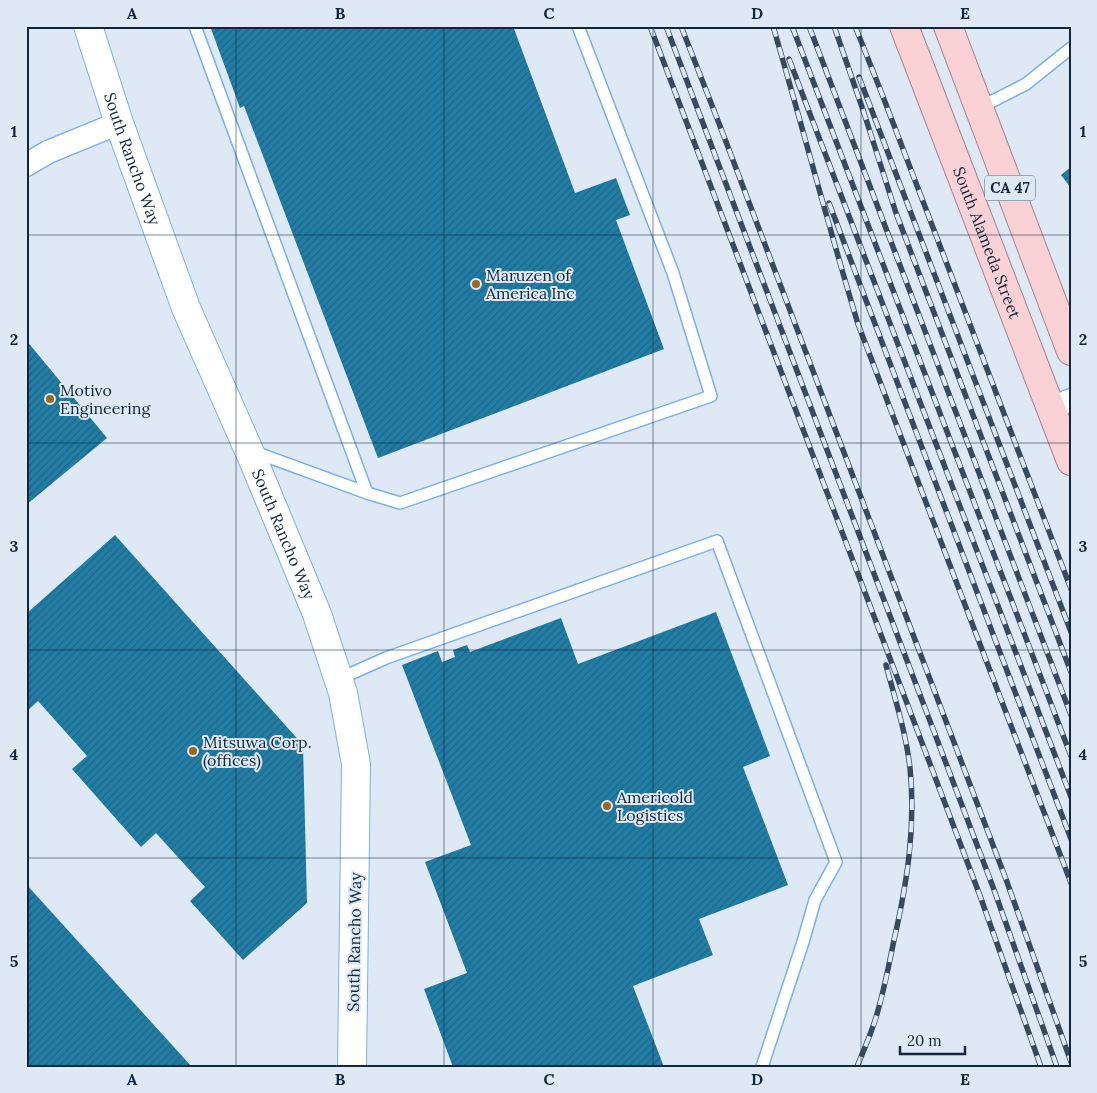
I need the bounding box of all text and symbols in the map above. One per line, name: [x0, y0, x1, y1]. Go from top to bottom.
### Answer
text: A: [127, 3, 138, 23]
text: B: [335, 3, 346, 23]
text: C: [543, 3, 555, 23]
text: D: [751, 3, 763, 23]
text: E: [960, 3, 970, 23]
street label: South Rancho Way: [100, 90, 165, 228]
text: 1: [11, 121, 17, 141]
text: 1: [1080, 121, 1086, 141]
street label: South Alameda Street: [949, 164, 1026, 322]
road number: CA 47: [985, 176, 1035, 200]
place label: Maruzen of America Inc: [485, 265, 575, 303]
marker: Maruzen of America Inc: [470, 278, 482, 290]
text: 2: [10, 329, 18, 349]
text: 2: [1079, 329, 1087, 349]
place label: Motivo Engineering: [60, 380, 152, 418]
marker: Motivo Engineering: [44, 393, 56, 405]
street label: South Rancho Way: [248, 466, 320, 603]
text: 3: [10, 536, 19, 556]
text: 3: [1079, 536, 1088, 556]
place label: Mitsuwa Corp. (offices): [203, 732, 312, 771]
text: 4: [10, 744, 19, 764]
text: 4: [1079, 744, 1088, 764]
marker: Mitsuwa Corp. (offices): [187, 745, 199, 757]
place label: Americold Logistics: [616, 787, 694, 825]
marker: Americold Logistics: [601, 800, 613, 812]
street label: South Rancho Way: [343, 872, 365, 1012]
text: 5: [10, 951, 19, 971]
text: 5: [1079, 951, 1088, 971]
scale bar: [900, 1023, 964, 1055]
text: 20 m: [907, 1031, 942, 1050]
text: A: [127, 1069, 138, 1089]
text: B: [335, 1069, 346, 1089]
text: C: [543, 1069, 555, 1089]
text: D: [751, 1069, 763, 1089]
text: E: [960, 1069, 970, 1089]

